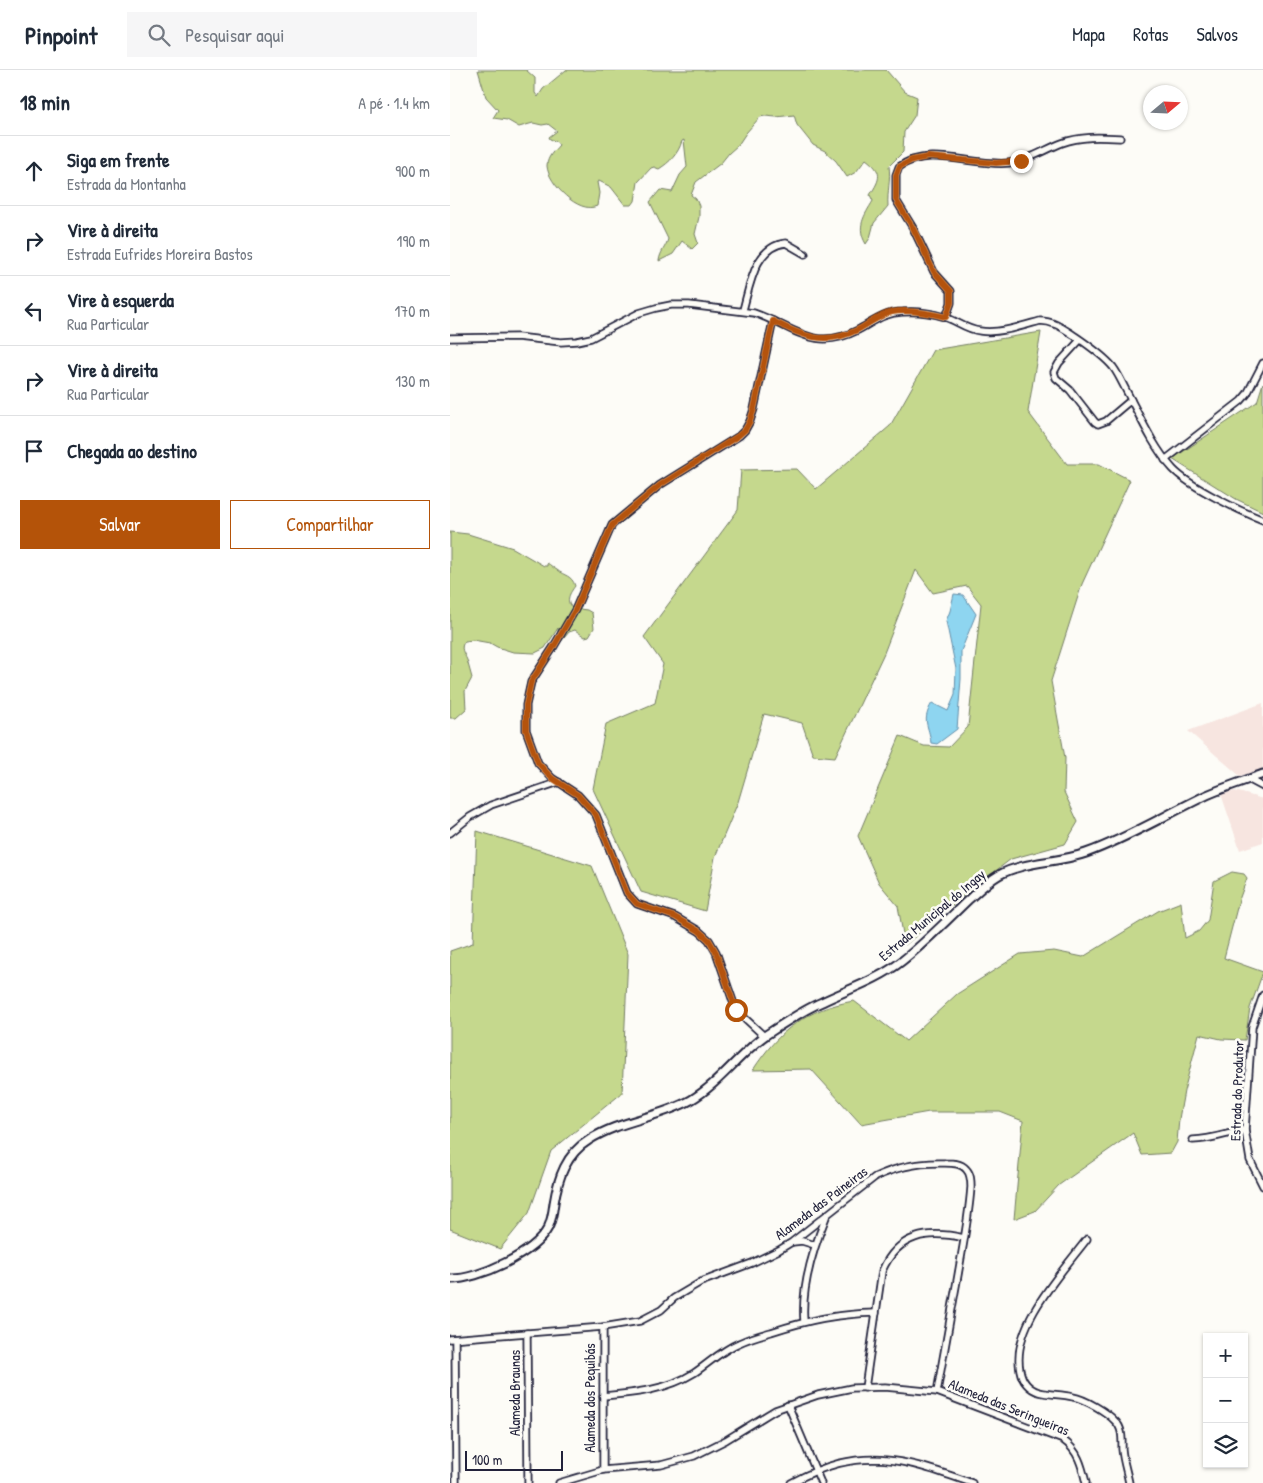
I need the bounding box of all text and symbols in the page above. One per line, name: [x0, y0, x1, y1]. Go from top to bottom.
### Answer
search box: [127, 12, 477, 57]
text: Pinpoint: [25, 19, 97, 51]
icon: search: [145, 21, 173, 49]
text: Pesquisar aqui: [185, 22, 284, 48]
text: Mapa: [1072, 22, 1105, 47]
text: Rotas: [1133, 22, 1169, 47]
text: Salvos: [1197, 22, 1238, 47]
north arrow: [1143, 85, 1188, 130]
text: 18 min: [20, 88, 70, 117]
text: A pé · 1.4 km: [358, 92, 430, 114]
text: Siga em frente: [67, 147, 170, 173]
route end: [1010, 150, 1033, 173]
icon: ahead: [20, 157, 48, 185]
text: 900 m: [395, 160, 430, 182]
text: Estrada da Montanha: [67, 173, 186, 195]
text: Vire à direita: [67, 217, 158, 243]
icon: right: [20, 227, 48, 255]
text: 190 m: [397, 230, 430, 252]
text: Estrada Eufrides Moreira Bastos: [67, 243, 253, 265]
text: Vire à esquerda: [67, 287, 174, 313]
icon: left: [20, 297, 48, 325]
text: 170 m: [395, 300, 430, 322]
text: Rua Particular: [67, 313, 149, 335]
text: Vire à direita: [67, 357, 158, 383]
icon: right: [20, 367, 48, 395]
text: 130 m: [395, 370, 430, 392]
text: Rua Particular: [67, 383, 149, 405]
icon: arrive: [20, 437, 48, 465]
text: Chegada ao destino: [67, 438, 197, 464]
button: Salvar: [20, 500, 220, 549]
button: Compartilhar: [230, 500, 430, 549]
street label: Estrada Municipal do Ingay: [874, 864, 990, 966]
route start: [725, 999, 748, 1022]
street label: Estrada do Produtor: [1225, 1040, 1248, 1142]
street label: Alameda das Paineiras: [770, 1161, 871, 1244]
map controls: [1203, 1333, 1248, 1468]
button: +: [1203, 1333, 1248, 1378]
street label: Alameda dos Pequibás: [580, 1343, 600, 1453]
street label: Alameda Braunas: [505, 1350, 524, 1436]
street label: Alameda das Seringueiras: [946, 1374, 1072, 1440]
button: −: [1203, 1378, 1248, 1423]
button: layers: [1203, 1423, 1248, 1468]
scale bar: [465, 1448, 562, 1471]
text: 100 m: [472, 1450, 502, 1469]

